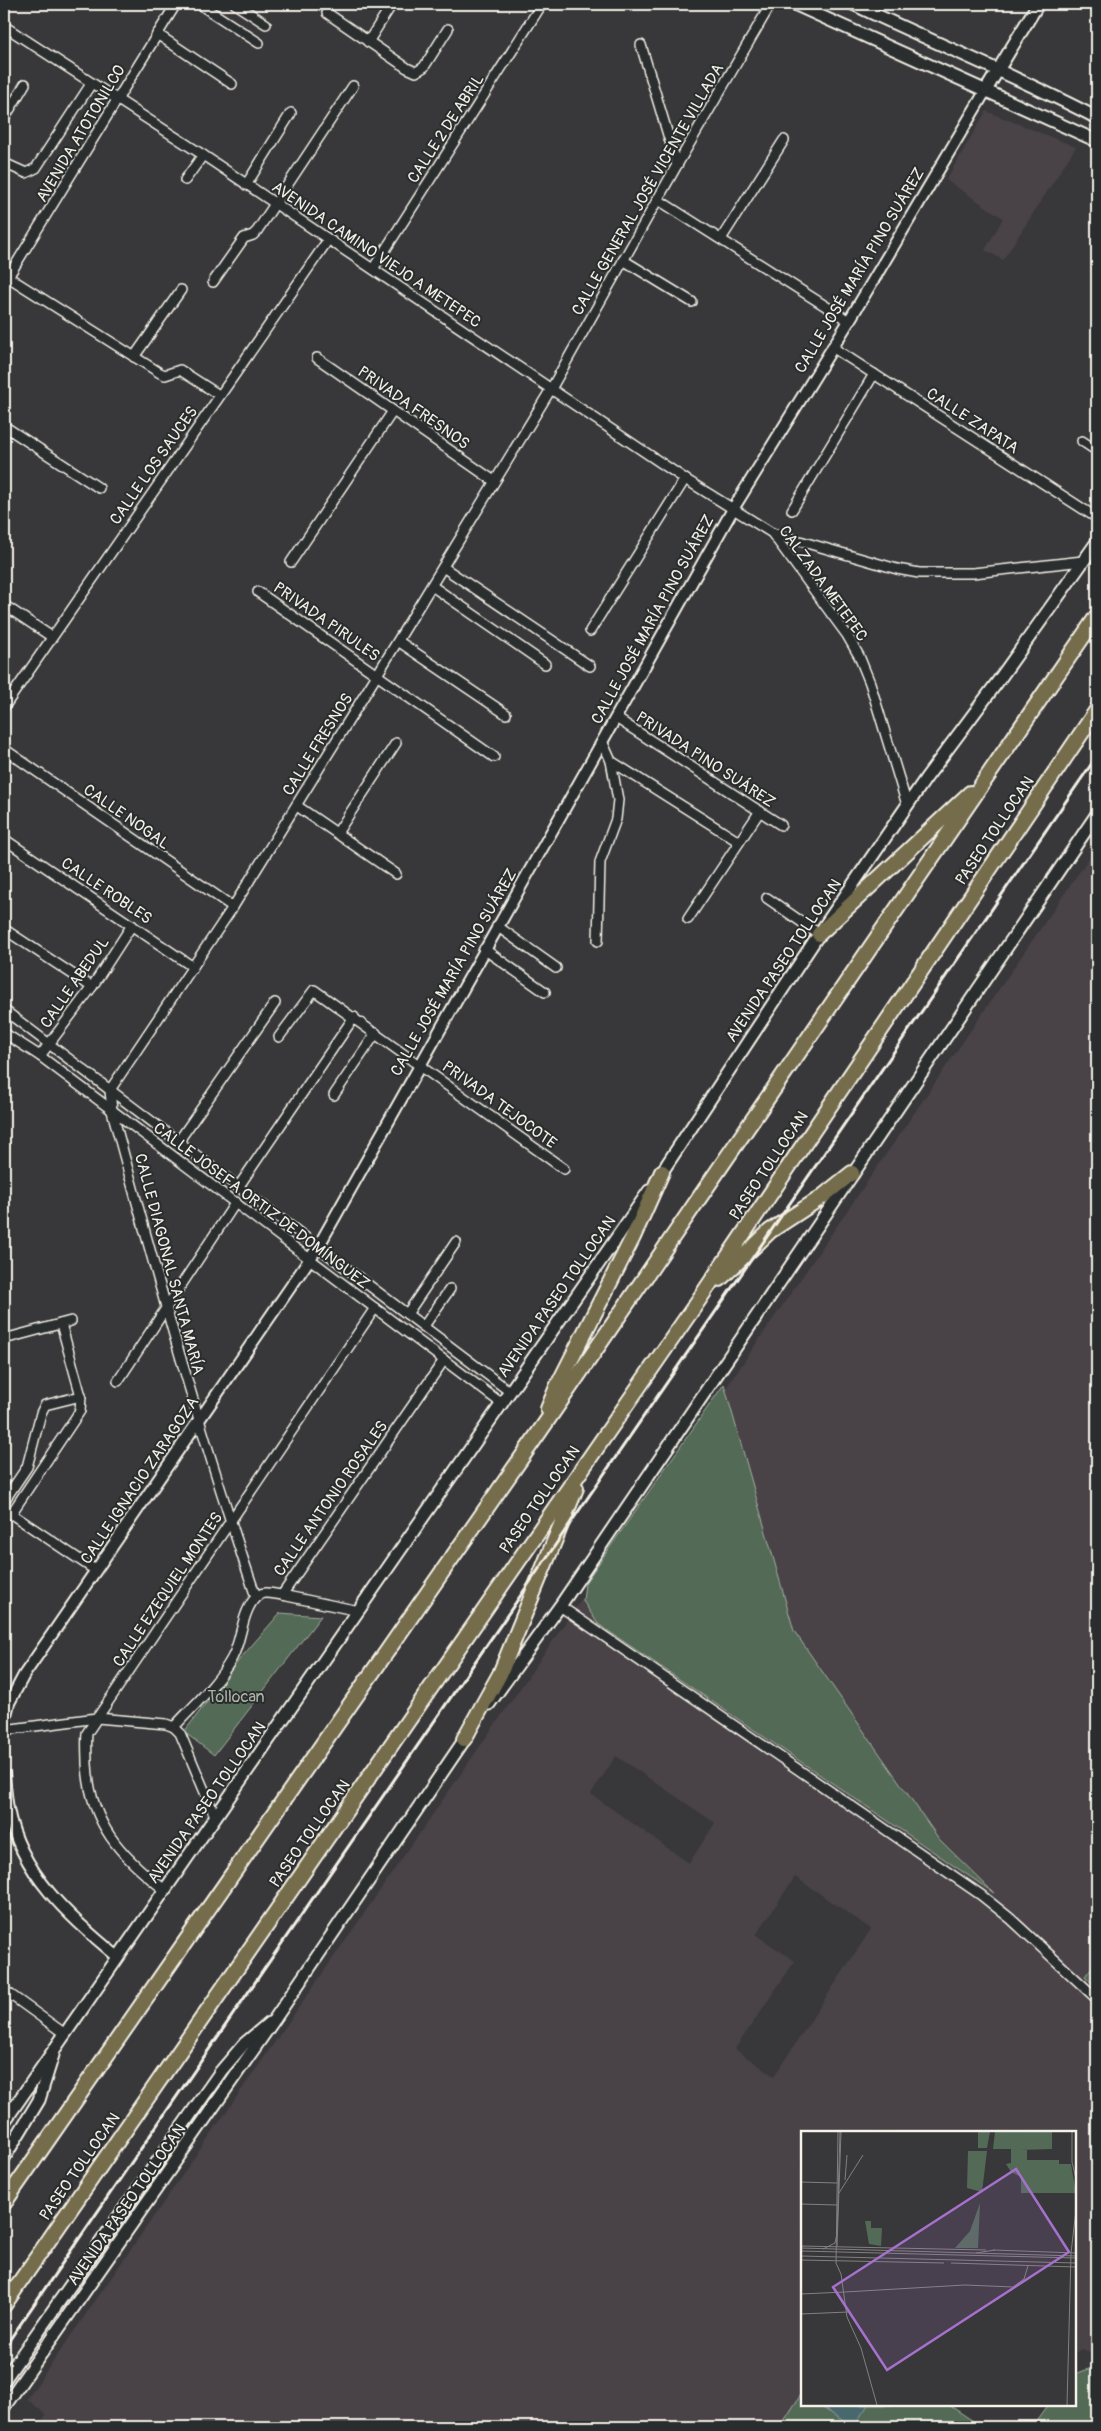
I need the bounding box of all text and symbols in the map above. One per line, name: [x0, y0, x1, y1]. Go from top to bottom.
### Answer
street label: CALLE GENERAL JOSÉ VICENTE VILLADA: [567, 60, 728, 319]
street label: AVENIDA ATOTONILCO: [32, 61, 130, 206]
street label: CALLE 2 DE ABRIL: [403, 70, 489, 187]
street label: CALLE JOSÉ MARÍA PINO SUÁREZ: [790, 164, 929, 377]
street label: AVENIDA CAMINO VIEJO A METEPEC: [268, 177, 485, 333]
street label: PRIVADA FRESNOS: [354, 362, 473, 454]
street label: CALLE ZAPATA: [922, 383, 1023, 458]
street label: CALLE LOS SAUCES: [106, 403, 202, 529]
street label: CALLE JOSÉ MARÍA PINO SUÁREZ: [587, 511, 719, 728]
street label: CALZADA METEPEC: [774, 522, 872, 646]
street label: PRIVADA PIRULES: [269, 578, 383, 666]
street label: CALLE FRESNOS: [278, 690, 357, 799]
street label: PRIVADA PINO SUÁREZ: [632, 707, 779, 812]
street label: PASEO TOLLOCAN: [951, 772, 1039, 889]
street label: CALLE NOGAL: [79, 780, 174, 854]
street label: CALLE ROBLES: [57, 853, 156, 929]
street label: CALLE JOSÉ MARÍA PINO SUÁREZ: [386, 865, 522, 1080]
street label: AVENIDA PASEO TOLLOCAN: [722, 875, 846, 1046]
street label: CALLE ABEDUL: [36, 933, 114, 1032]
street label: PRIVADA TEJOCOTE: [438, 1056, 561, 1153]
street label: PASEO TOLLOCAN: [725, 1107, 813, 1224]
street label: CALLE JOSEFA ORTIZ DE DOMÍNGUEZ: [149, 1118, 374, 1294]
street label: CALLE DIAGONAL SANTA MARÍA: [130, 1151, 208, 1377]
street label: AVENIDA PASEO TOLLOCAN: [493, 1212, 620, 1381]
street label: CALLE IGNACIO ZARAGOZA: [76, 1393, 203, 1568]
street label: CALLE ANTONIO ROSALES: [270, 1417, 392, 1580]
street label: PASEO TOLLOCAN: [495, 1442, 584, 1557]
street label: CALLE EZEQUIEL MONTES: [109, 1508, 227, 1671]
park label: Tollocan: [207, 1687, 265, 1707]
street label: AVENIDA PASEO TOLLOCAN: [143, 1718, 270, 1887]
street label: PASEO TOLLOCAN: [265, 1776, 354, 1891]
street label: PASEO TOLLOCAN: [35, 2109, 124, 2224]
street label: AVENIDA PASEO TOLLOCAN: [63, 2120, 190, 2289]
inset map: [801, 2131, 1076, 2406]

